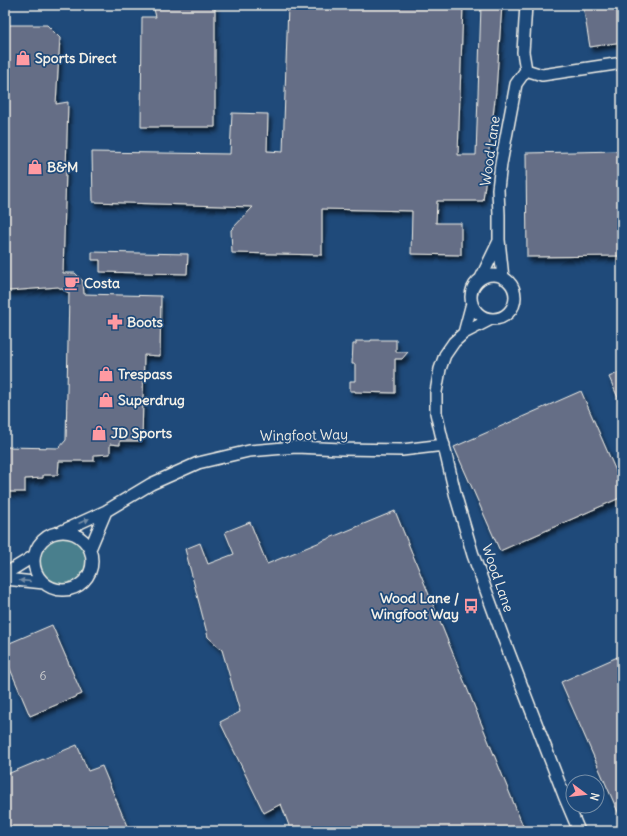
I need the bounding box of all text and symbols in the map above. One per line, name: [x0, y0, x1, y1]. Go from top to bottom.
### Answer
shop icon: Sports Direct: [14, 49, 32, 67]
place label: Sports Direct: [35, 49, 117, 67]
street label: Wood Lane: [476, 115, 504, 187]
shop icon: B&M: [26, 158, 44, 176]
place label: B&M: [47, 158, 78, 176]
cafe icon: Costa: [63, 274, 81, 292]
place label: Costa: [84, 274, 120, 292]
pharmacy icon: Boots: [106, 313, 124, 331]
place label: Boots: [127, 313, 164, 331]
shop icon: Trespass: [97, 365, 115, 383]
place label: Trespass: [118, 365, 173, 383]
shop icon: Superdrug: [97, 391, 115, 409]
place label: Superdrug: [118, 391, 185, 409]
shop icon: JD Sports: [90, 424, 108, 442]
place label: JD Sports: [111, 424, 173, 442]
street label: Wingfoot Way: [260, 425, 348, 445]
one-way arrow: [78, 518, 90, 524]
street label: Wood Lane: [478, 542, 518, 614]
one-way arrow: [19, 578, 31, 584]
place label: Wood Lane / Wingfoot Way: [371, 589, 459, 623]
bus stop icon: Wood Lane / Wingfoot Way: [462, 597, 480, 615]
house number: 6: [40, 668, 47, 683]
north arrow: [565, 774, 605, 814]
text: N: [587, 791, 602, 802]

